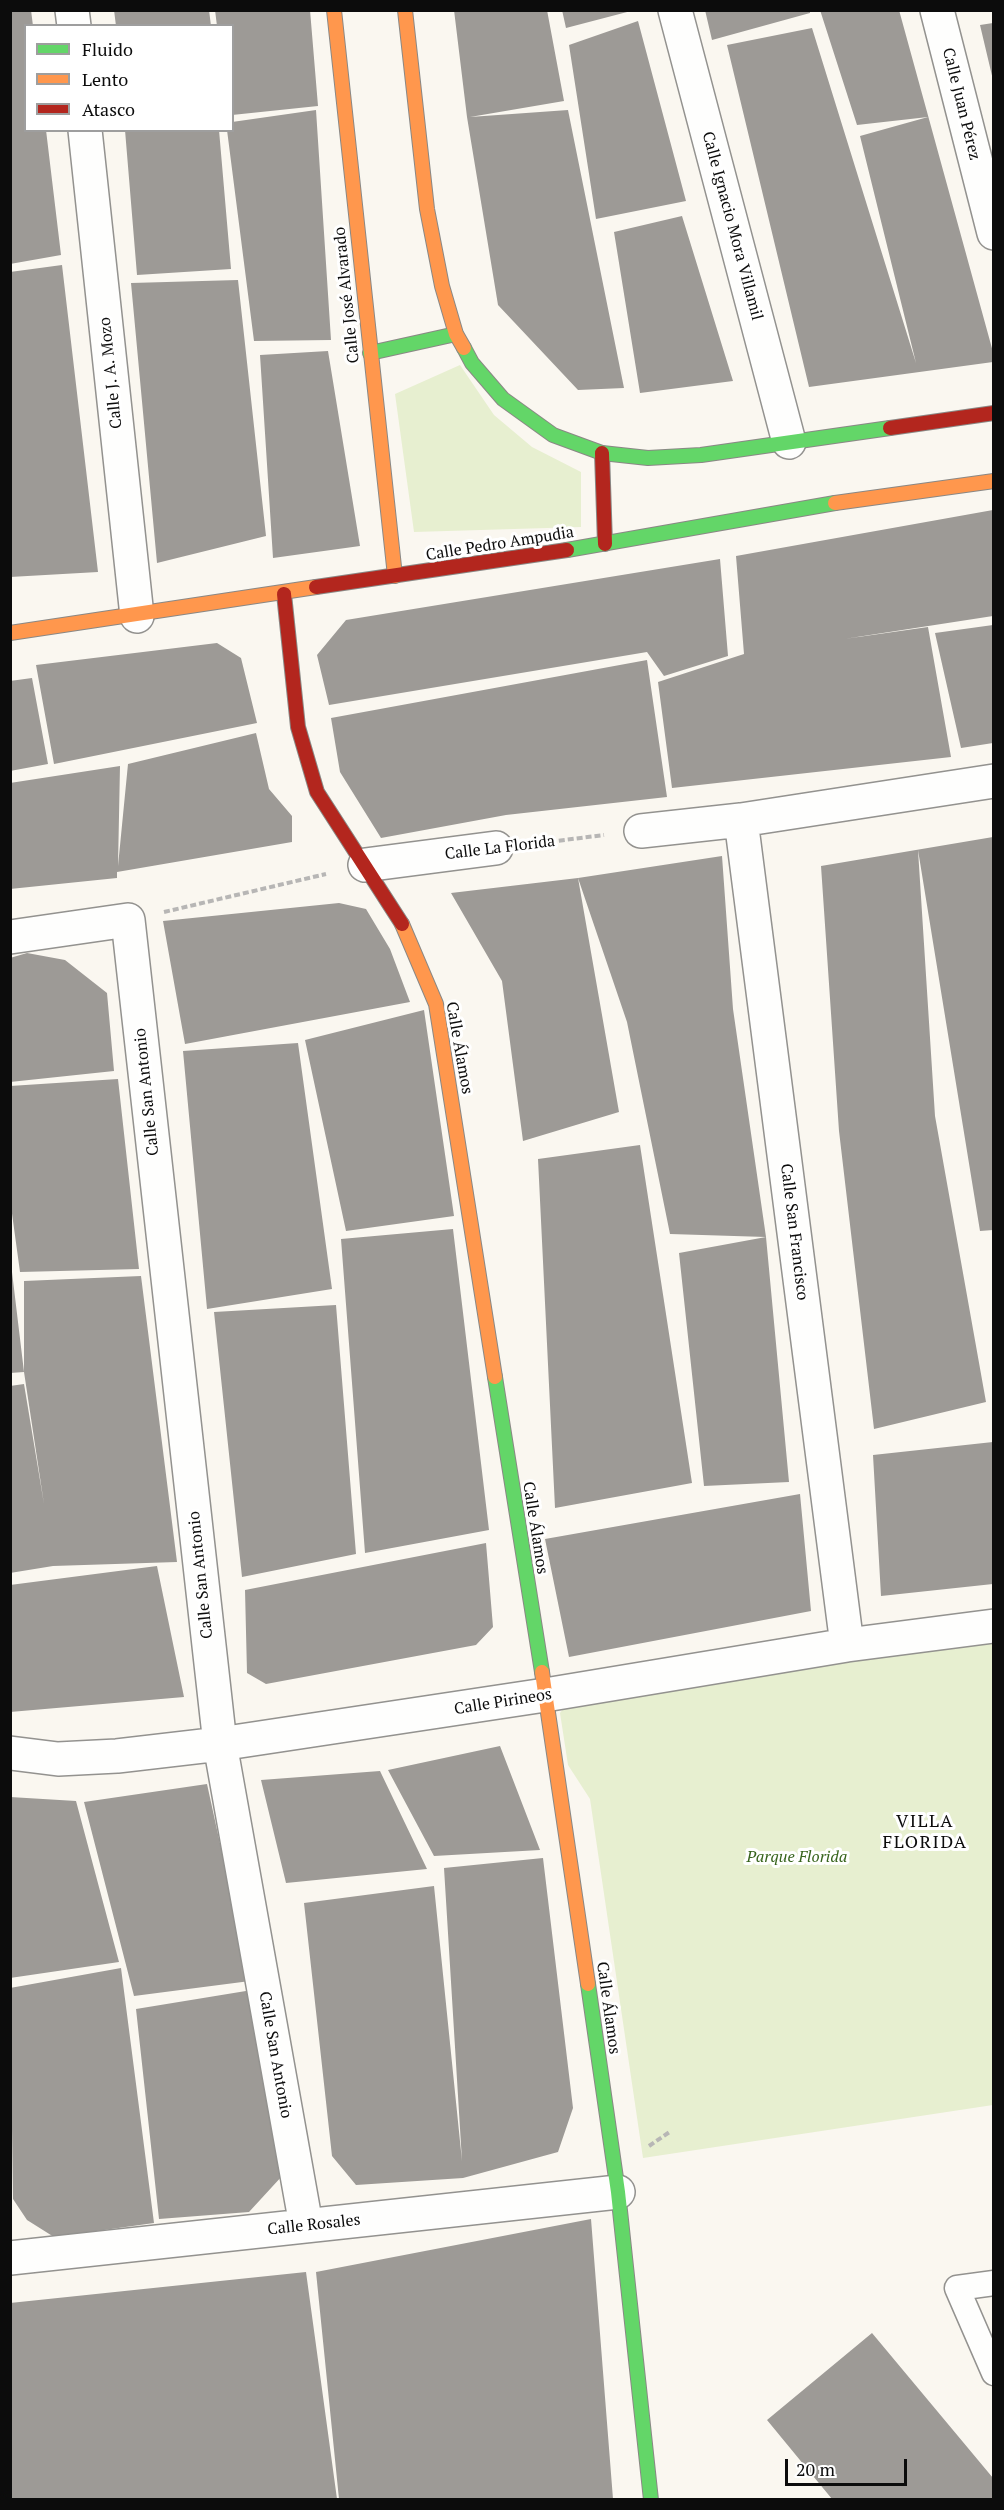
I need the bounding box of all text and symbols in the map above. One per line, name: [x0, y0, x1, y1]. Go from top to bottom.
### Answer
legend: [24, 24, 234, 132]
text: Fluido: [82, 37, 133, 61]
street label: Calle Juan Pérez: [938, 46, 984, 162]
text: Lento: [82, 67, 128, 91]
text: Atasco: [82, 97, 135, 121]
street label: Calle Ignacio Mora Villamil: [698, 130, 766, 322]
street label: Calle José Alvarado: [330, 226, 364, 364]
street label: Calle J. A. Mozo: [96, 316, 126, 430]
street label: Calle Pedro Ampudia: [425, 523, 575, 565]
street label: Calle La Florida: [444, 832, 556, 864]
street label: Calle Álamos: [441, 1000, 477, 1096]
street label: Calle San Antonio: [131, 1027, 163, 1157]
street label: Calle San Francisco: [776, 1163, 812, 1301]
street label: Calle Álamos: [518, 1480, 552, 1576]
street label: Calle San Antonio: [185, 1510, 217, 1640]
street label: Calle Pirineos: [453, 1685, 553, 1719]
district label: VILLA FLORIDA: [883, 1811, 967, 1854]
park label: Parque Florida: [747, 1847, 847, 1867]
street label: Calle Álamos: [592, 1960, 624, 2056]
street label: Calle San Antonio: [254, 1990, 296, 2120]
street label: Calle Rosales: [267, 2211, 361, 2239]
scale bar: [788, 2447, 910, 2485]
text: 20 m: [796, 2457, 835, 2481]

